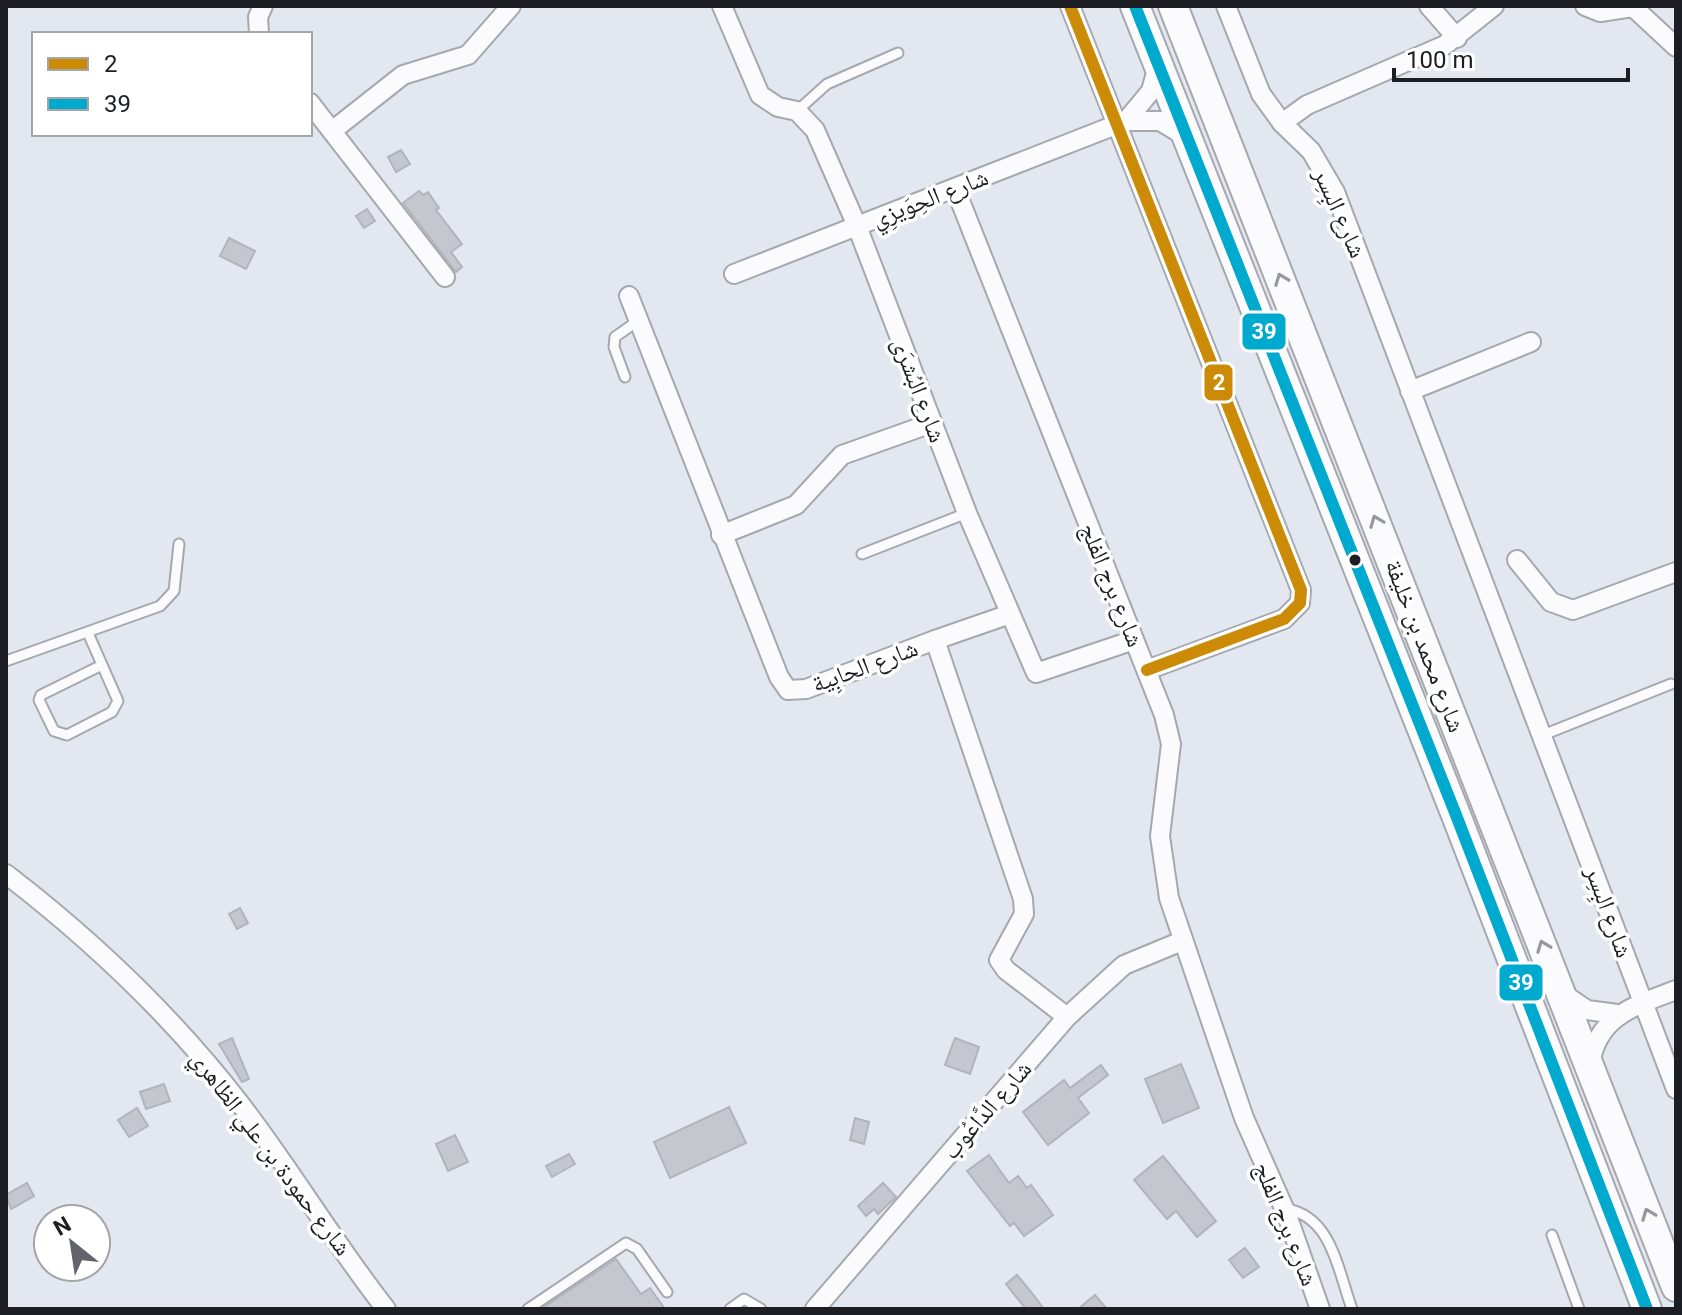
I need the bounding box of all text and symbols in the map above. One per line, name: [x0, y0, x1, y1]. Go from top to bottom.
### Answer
legend: [32, 32, 312, 136]
scale bar: [1394, 32, 1628, 82]
text: 100 m: [1406, 46, 1473, 74]
text: 2: [104, 50, 118, 78]
text: 39: [104, 90, 131, 118]
street label: شارع الحِوَيزِي: [868, 163, 994, 238]
street label: شارع البِسِر: [1305, 163, 1372, 263]
one-way arrow: [1274, 273, 1290, 287]
line badge: 39: [1241, 312, 1287, 351]
text: 39: [1251, 319, 1277, 344]
street label: شارع البُشرَى: [885, 334, 952, 447]
line badge: 2: [1203, 363, 1234, 402]
text: 2: [1213, 370, 1225, 395]
one-way arrow: [1369, 515, 1386, 529]
street label: شارع برج الفلج: [1074, 519, 1150, 651]
unlabelled marker: [1347, 552, 1363, 568]
street label: شارع محمد بن خليفة: [1378, 556, 1471, 736]
street label: شارع الحابِية: [808, 634, 923, 701]
street label: شارع البِسِر: [1577, 862, 1638, 962]
one-way arrow: [1536, 940, 1553, 954]
line badge: 39: [1498, 963, 1544, 1002]
text: 39: [1508, 970, 1534, 995]
street label: شارع حمودة بن علي الظاهري: [181, 1045, 357, 1264]
street label: شارع الدَّاعُوب: [937, 1055, 1038, 1166]
street label: شارع برج الفلج: [1248, 1158, 1324, 1290]
north arrow: [32, 1203, 112, 1283]
one-way arrow: [1641, 1208, 1658, 1222]
text: N: [49, 1211, 75, 1241]

